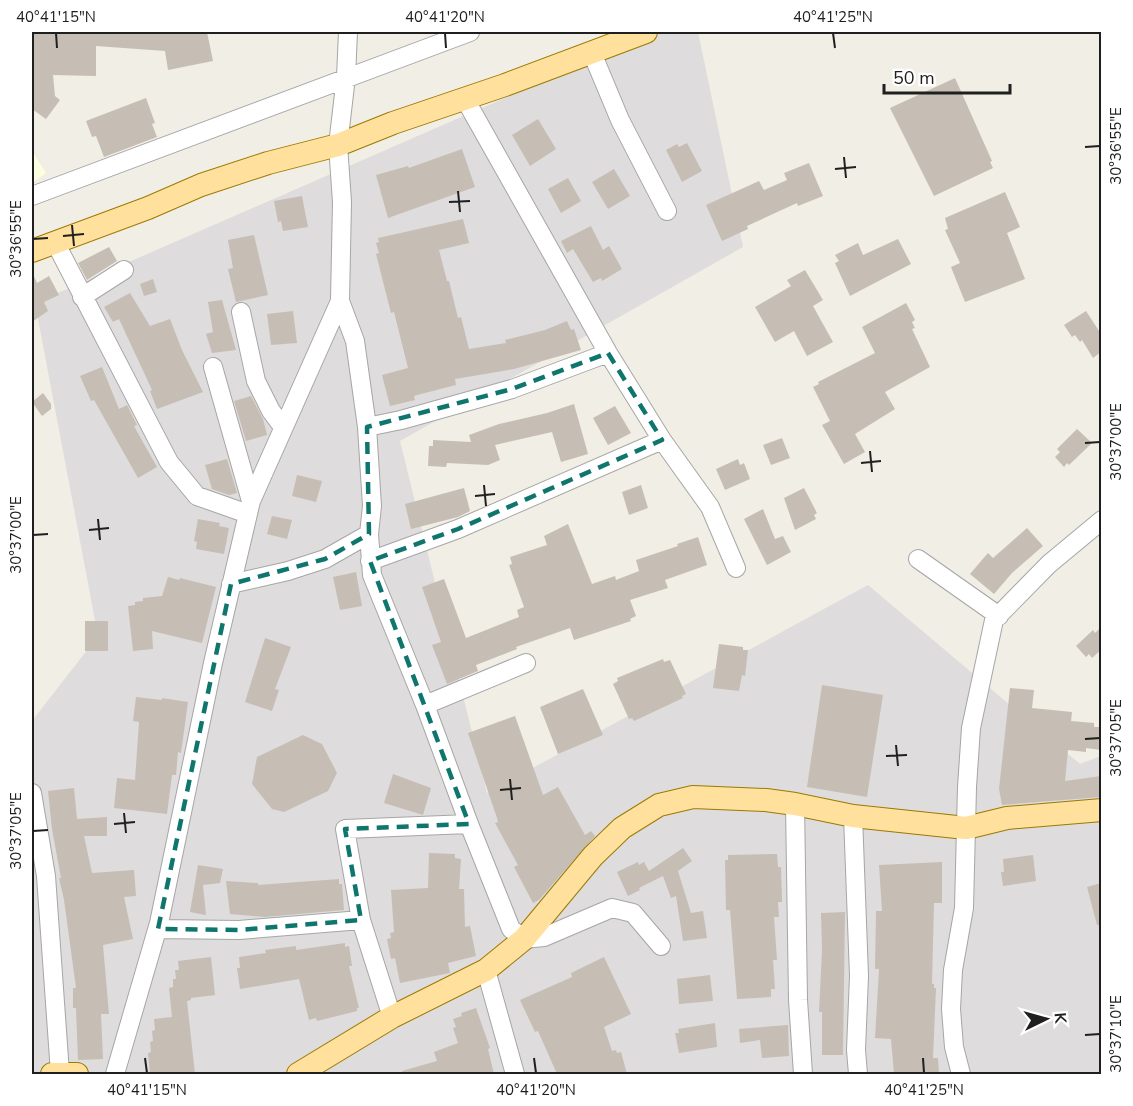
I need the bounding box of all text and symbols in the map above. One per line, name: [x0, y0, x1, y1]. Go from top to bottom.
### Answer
text: 40°41'15"N: [16, 7, 96, 27]
text: 40°41'20"N: [405, 7, 485, 27]
text: 40°41'25"N: [793, 7, 873, 27]
scale bar: [884, 57, 1010, 95]
text: 50 m: [893, 66, 935, 90]
text: 30°36'55"E: [1106, 107, 1126, 185]
text: 30°36'55"E: [6, 200, 26, 278]
text: 30°37'00"E: [1106, 403, 1126, 481]
text: 30°37'00"E: [6, 496, 26, 574]
text: 30°37'05"E: [1106, 699, 1126, 777]
text: 30°37'05"E: [6, 792, 26, 870]
north arrow: [1016, 989, 1076, 1049]
text: 30°37'10"E: [1106, 995, 1126, 1073]
text: K: [1049, 1012, 1071, 1025]
text: 40°41'15"N: [107, 1080, 187, 1100]
text: 40°41'20"N: [496, 1080, 576, 1100]
text: 40°41'25"N: [884, 1080, 964, 1100]

